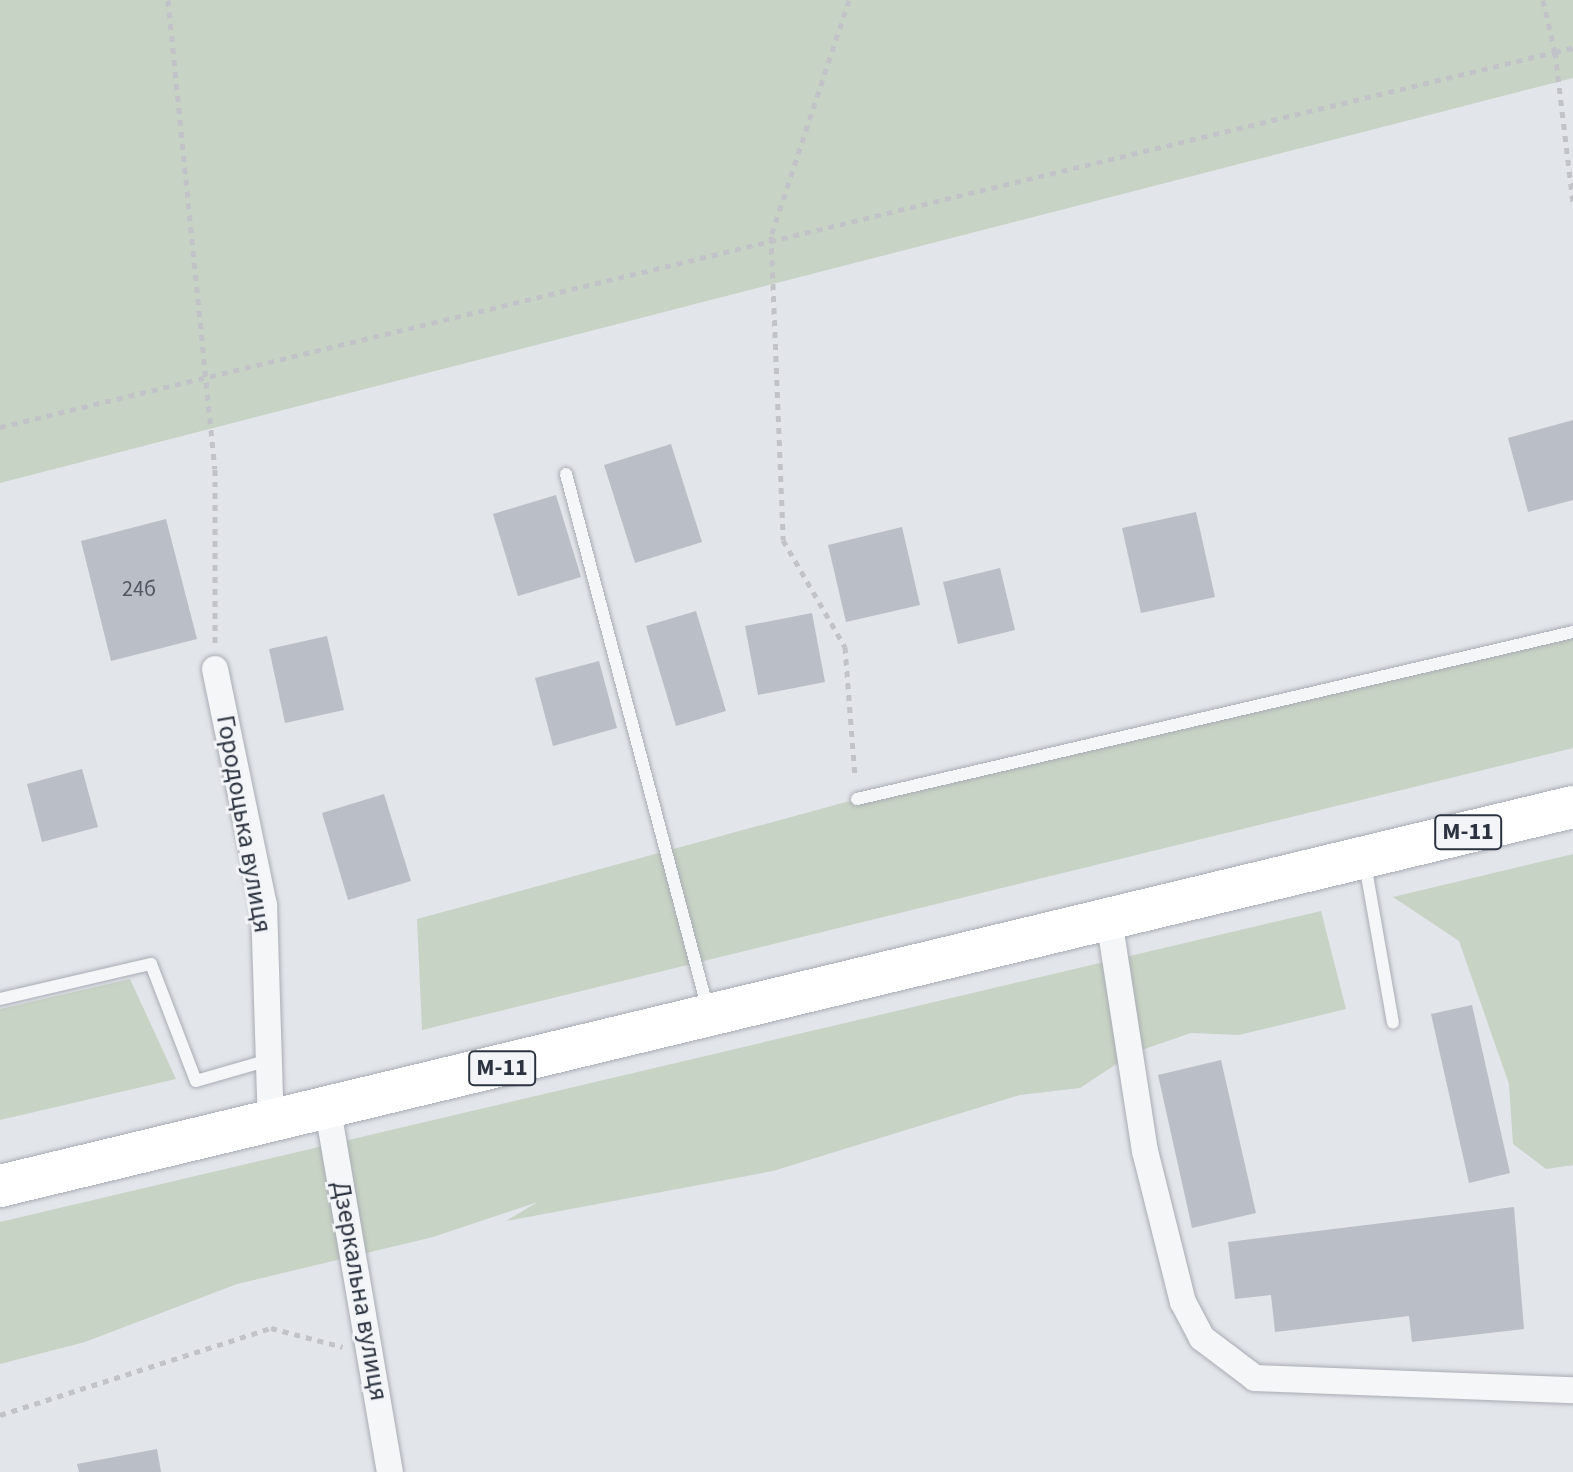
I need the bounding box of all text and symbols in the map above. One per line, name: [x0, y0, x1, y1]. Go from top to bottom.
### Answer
house number: 24б: [122, 577, 156, 603]
street label: Городоцька вулиця: [209, 713, 279, 935]
road number: М-11: [1434, 812, 1502, 852]
road number: М-11: [468, 1048, 536, 1088]
street label: Дзеркальна вулиця: [325, 1179, 395, 1403]

